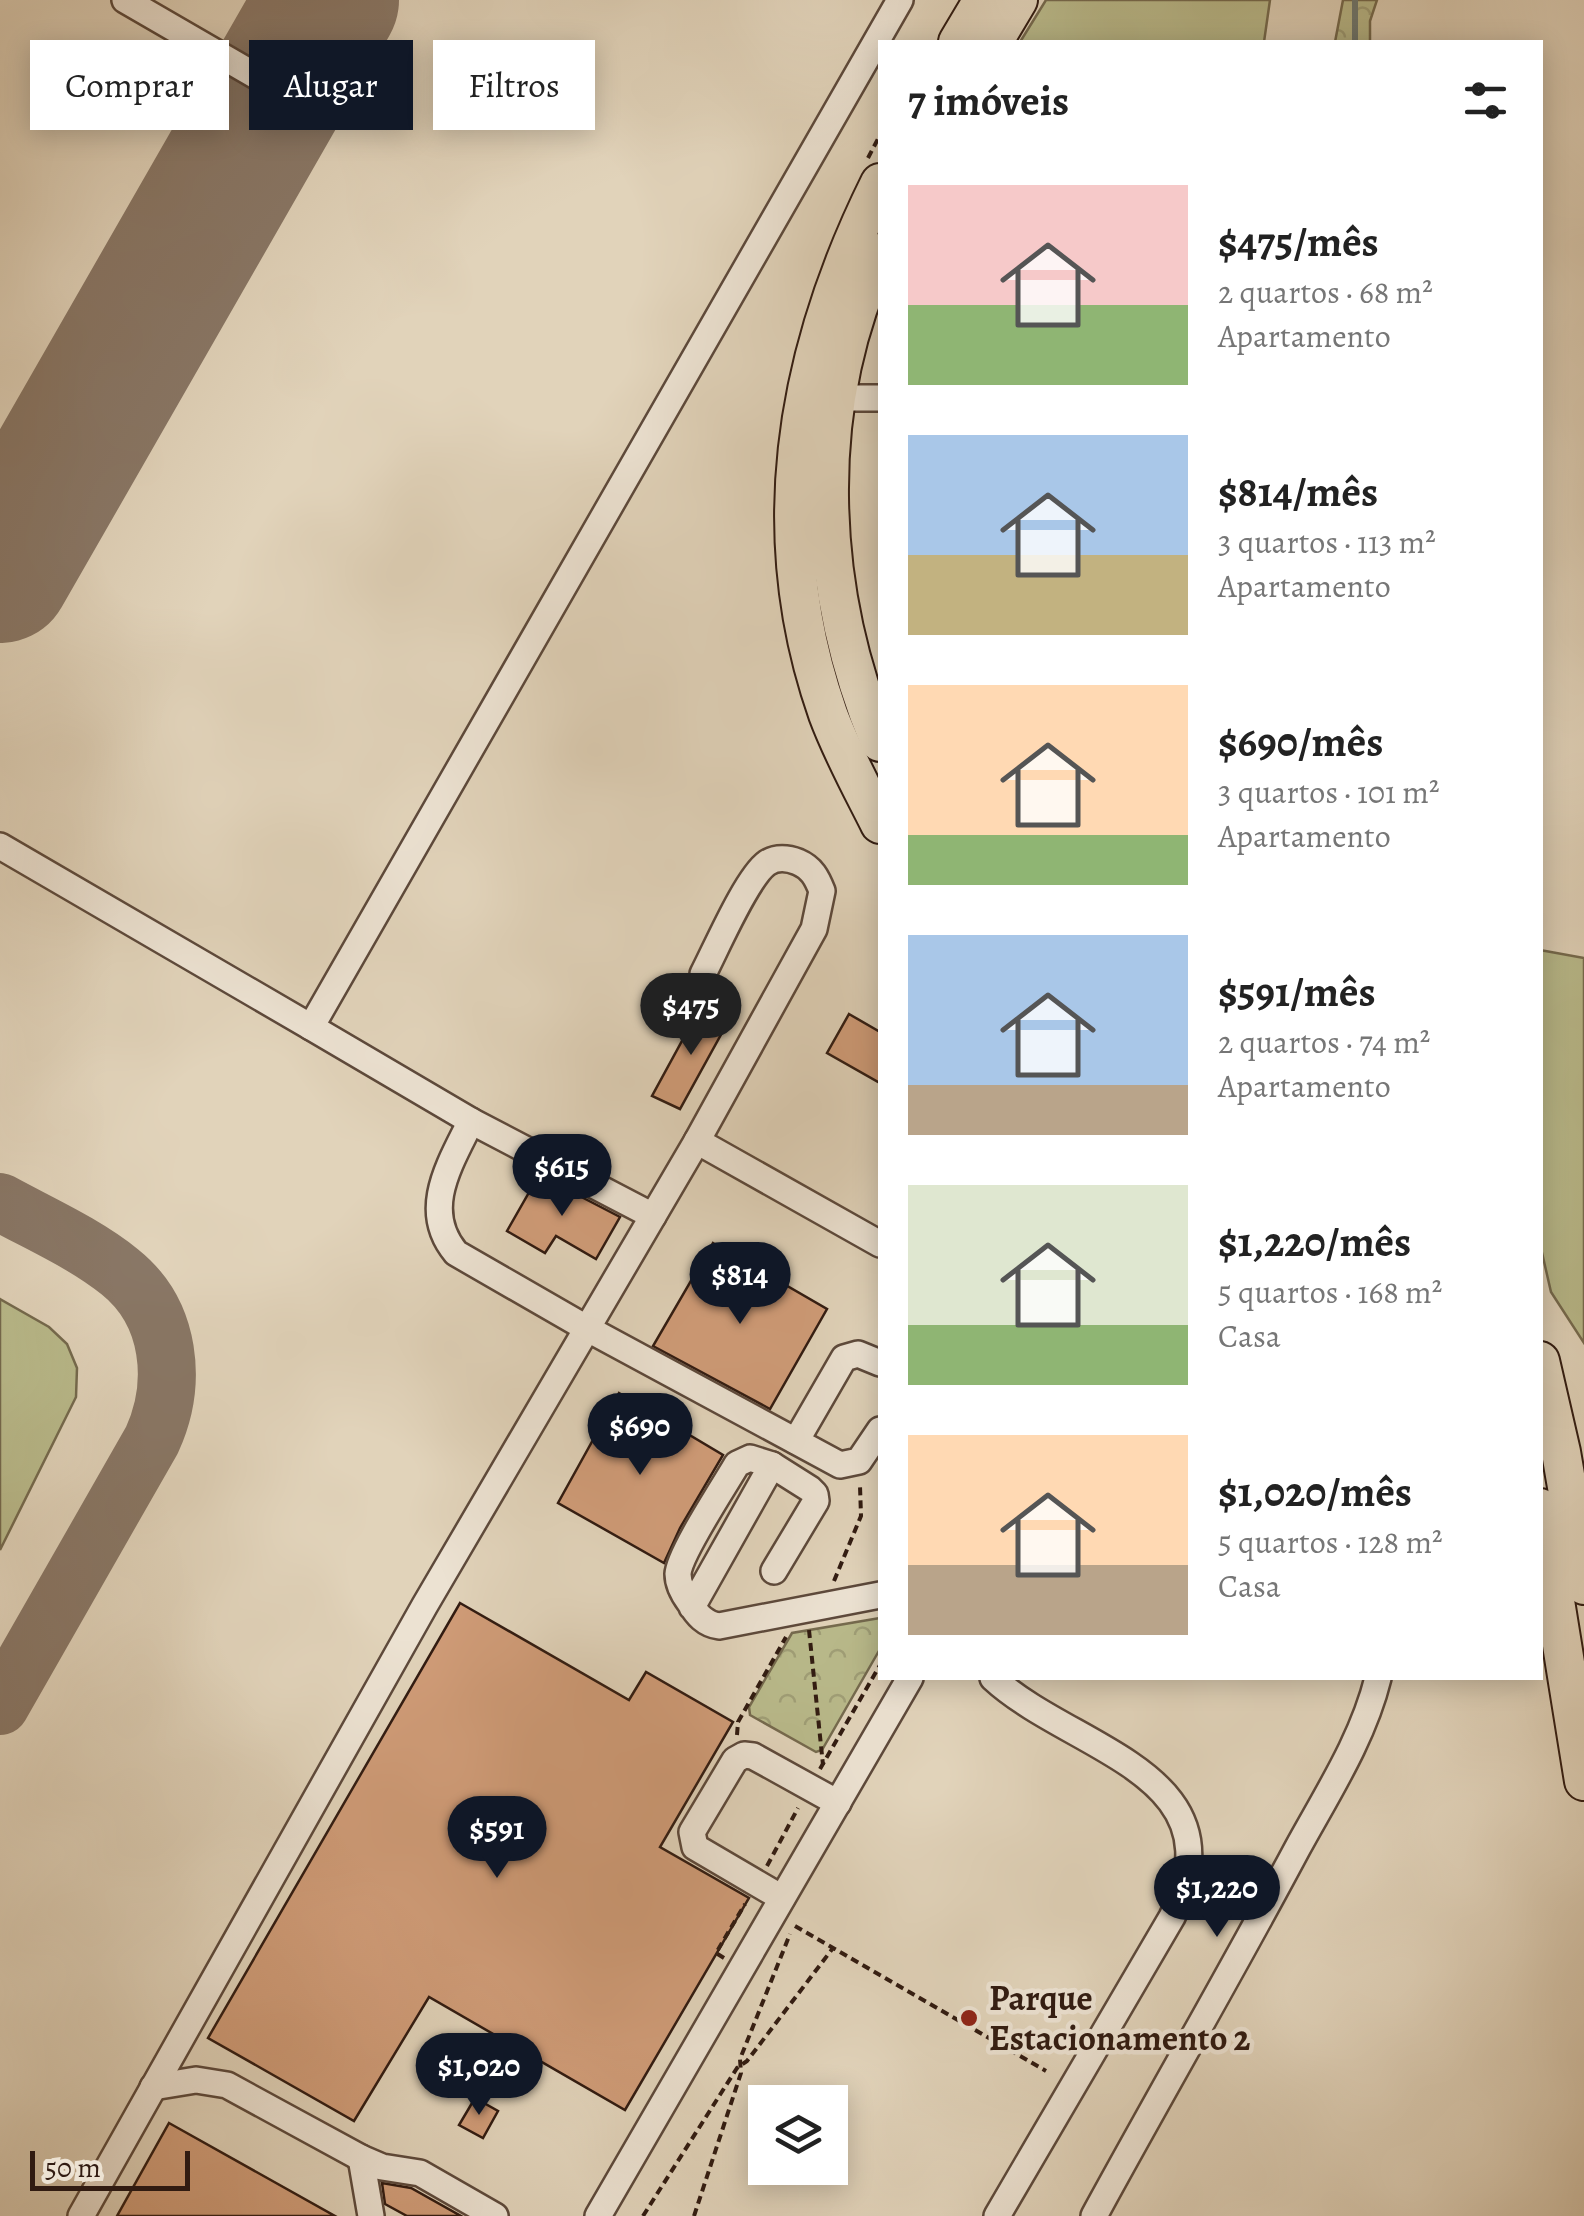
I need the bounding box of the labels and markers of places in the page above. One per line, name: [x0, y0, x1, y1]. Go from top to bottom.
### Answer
pin: $475: [632, 973, 750, 1058]
pin: $615: [503, 1134, 621, 1219]
pin: $814: [681, 1242, 799, 1327]
pin: $690: [581, 1393, 699, 1478]
pin: $591: [438, 1796, 556, 1881]
pin: $1,220: [1136, 1855, 1298, 1940]
place label: Parque Estacionamento 2: [989, 1974, 1251, 2062]
marker: Parque Estacionamento 2: [958, 2007, 980, 2029]
pin: $1,020: [398, 2033, 560, 2118]

